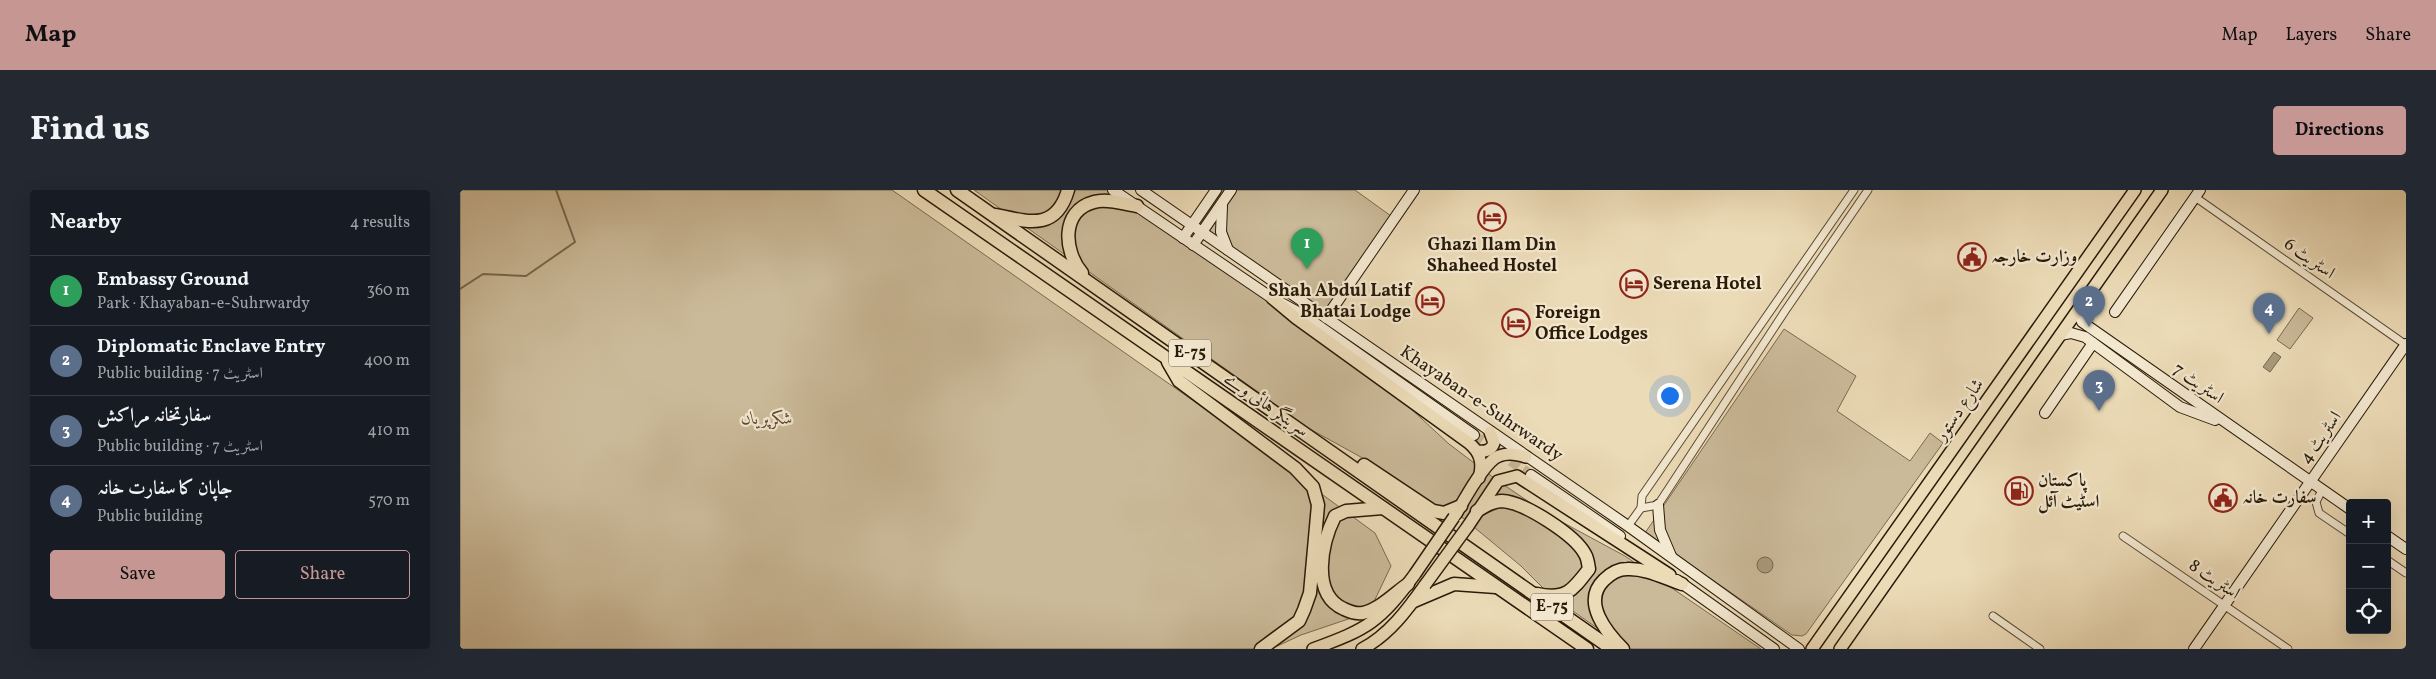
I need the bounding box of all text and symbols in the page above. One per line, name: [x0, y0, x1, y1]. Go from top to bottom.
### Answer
text: Map: [25, 18, 76, 52]
text: Map: [2221, 23, 2257, 48]
text: Layers: [2285, 23, 2337, 48]
text: Share: [2365, 23, 2411, 48]
text: Find us: [30, 106, 150, 154]
button: Directions: [2273, 106, 2406, 155]
hotel icon: Ghazi Ilam Din Shaheed Hostel: [1477, 202, 1507, 232]
text: Nearby: [50, 208, 121, 237]
text: 4 results: [350, 212, 410, 234]
pin: 1: [1291, 228, 1323, 269]
street label: اسٹریٹ 6: [2278, 232, 2340, 286]
place label: Ghazi Ilam Din Shaheed Hostel: [1427, 233, 1557, 279]
public building icon: وزارت خارجہ: [1957, 242, 1987, 272]
place label: وزارت خارجہ: [1991, 245, 2077, 270]
text: Embassy Ground: [97, 267, 249, 293]
hotel icon: Serena Hotel: [1619, 269, 1649, 299]
place label: Serena Hotel: [1653, 272, 1762, 297]
place label: Shah Abdul Latif Bhatai Lodge: [1268, 279, 1413, 325]
text: 1: [63, 280, 69, 302]
text: 360 m: [367, 280, 410, 302]
hotel icon: Shah Abdul Latif Bhatai Lodge: [1415, 286, 1445, 316]
pin: 2: [2073, 286, 2105, 327]
text: Park · Khayaban-e-Suhrwardy: [97, 293, 310, 315]
pin: 4: [2253, 293, 2285, 334]
place label: Foreign Office Lodges: [1535, 301, 1648, 347]
hotel icon: Foreign Office Lodges: [1501, 308, 1531, 338]
text: Diplomatic Enclave Entry: [97, 334, 325, 360]
road number: E-75: [1169, 340, 1211, 367]
street label: Khayaban-e-Suhrwardy: [1394, 340, 1568, 468]
text: 2: [62, 350, 70, 372]
text: 400 m: [364, 350, 410, 372]
street label: اسٹریٹ 7: [2167, 357, 2229, 411]
text: Public building · اسٹریٹ 7: [97, 363, 263, 385]
street label: سرینگر ہائی وے: [1218, 366, 1314, 444]
pin: 3: [2083, 370, 2115, 411]
street label: شارع دستور: [1928, 374, 1991, 448]
your location: [1657, 383, 1683, 409]
text: سفارتخانہ مراکش: [97, 403, 211, 429]
park label: شکرپریاں: [741, 407, 793, 432]
street label: اسٹریٹ 4: [2294, 407, 2348, 469]
text: 3: [62, 420, 70, 442]
text: 410 m: [367, 420, 410, 442]
text: Public building · اسٹریٹ 7: [97, 436, 263, 458]
place label: پاکستان اسٹیٹ آئل: [2038, 469, 2099, 515]
text: جاپان کا سفارت خانہ: [97, 476, 233, 502]
fuel station icon: پاکستان اسٹیٹ آئل: [2004, 476, 2034, 506]
public building icon: سفارت خانہ: [2208, 483, 2238, 513]
place label: سفارت خانہ: [2242, 486, 2316, 511]
text: 4: [61, 490, 71, 512]
text: 570 m: [368, 490, 410, 512]
map controls: [2346, 499, 2391, 634]
button: +: [2346, 499, 2391, 544]
text: Public building: [97, 506, 203, 528]
button: −: [2346, 544, 2391, 589]
button: Save: [50, 550, 225, 599]
button: Share: [235, 550, 410, 599]
street label: اسٹریٹ 8: [2183, 554, 2245, 606]
button: locate: [2346, 589, 2391, 634]
road number: E-75: [1531, 594, 1573, 621]

